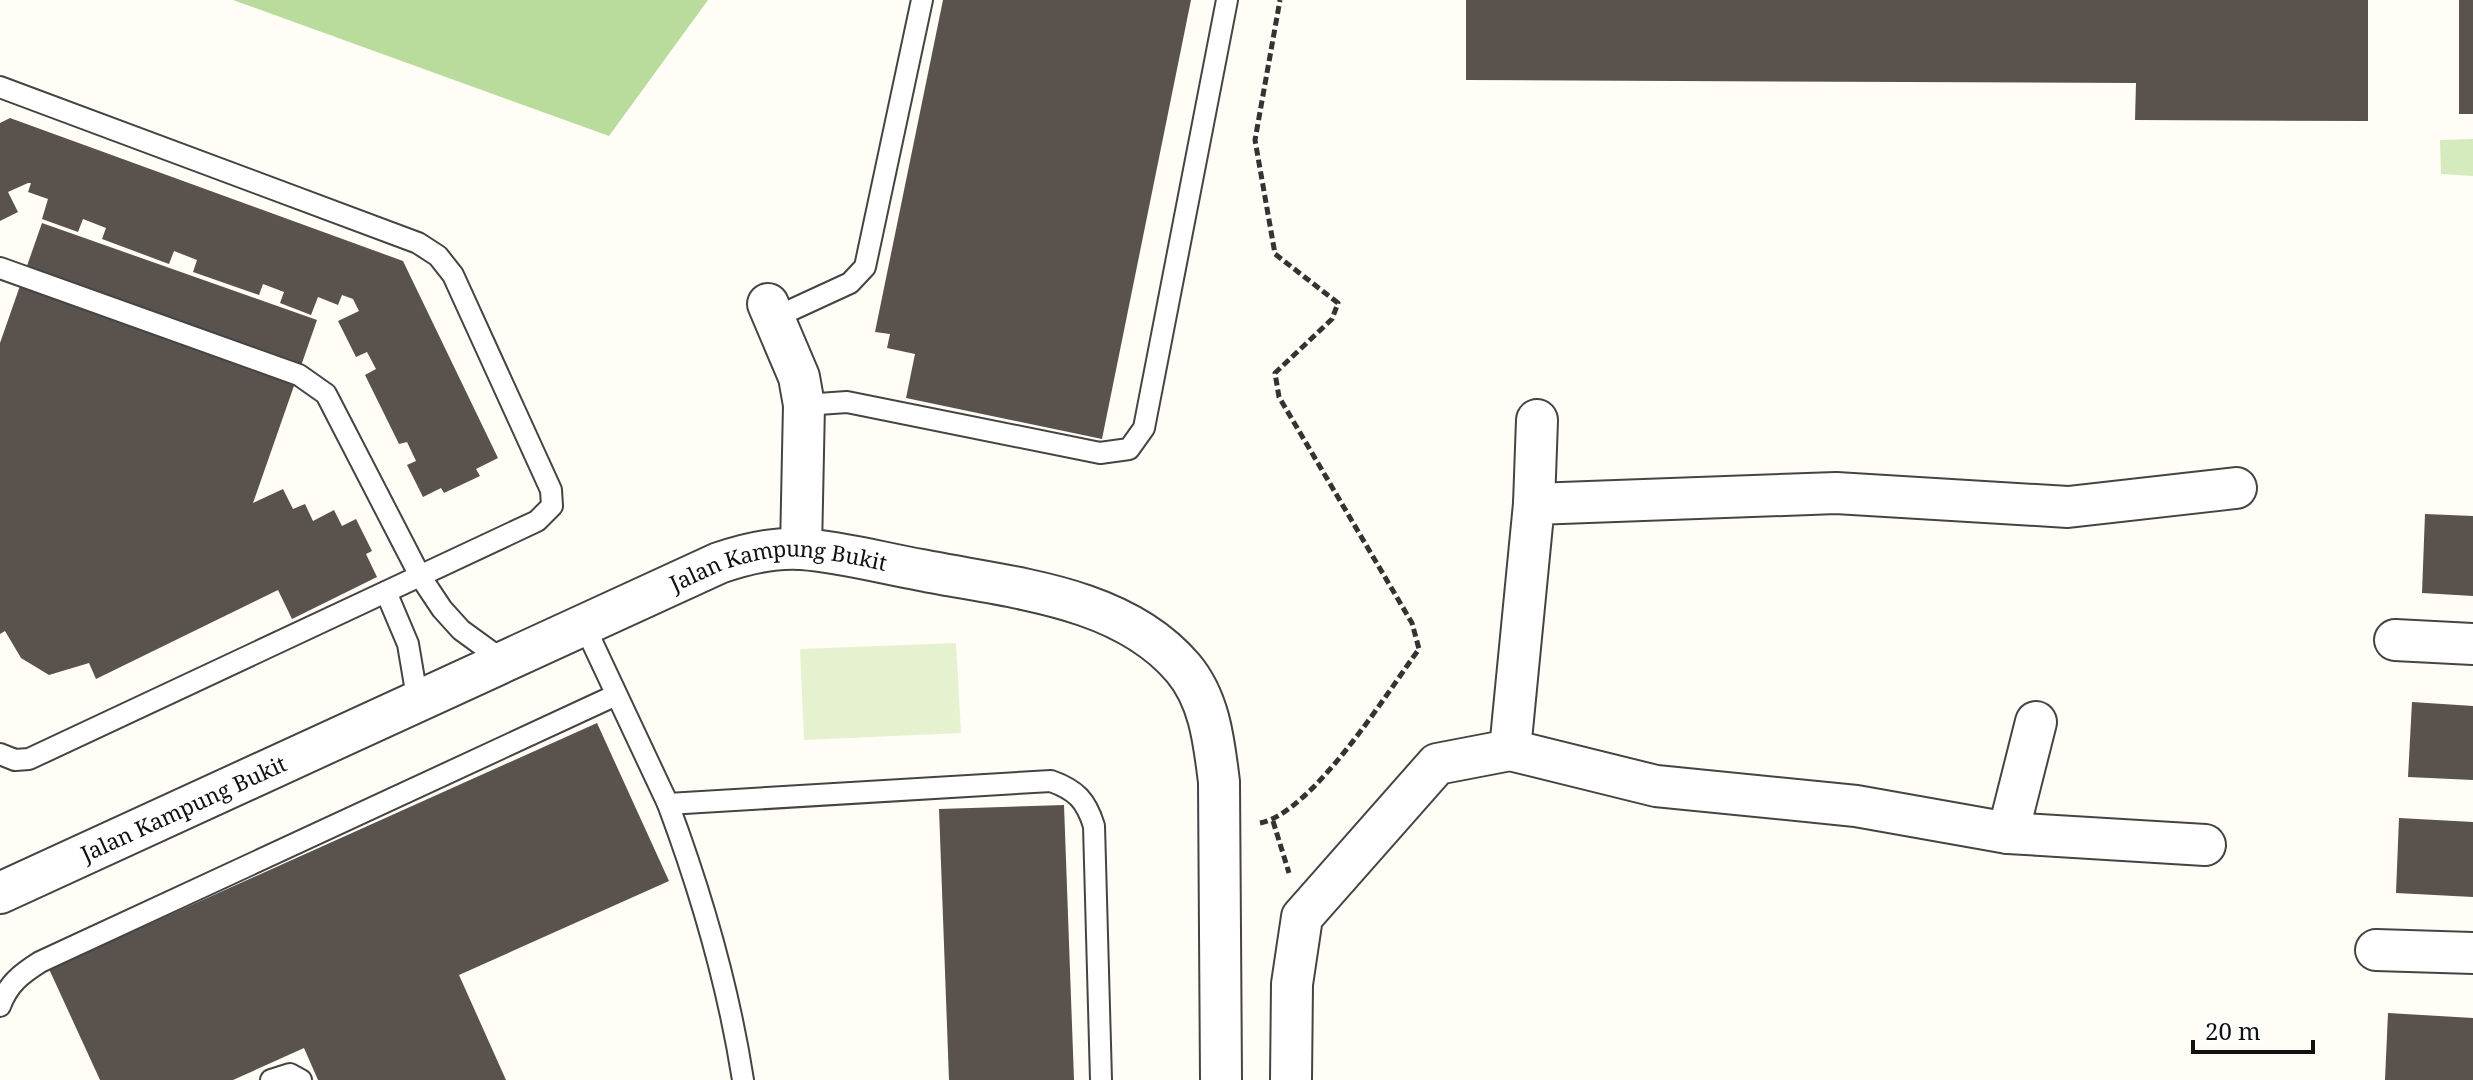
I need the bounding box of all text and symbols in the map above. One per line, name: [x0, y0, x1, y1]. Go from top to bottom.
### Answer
street label: Jalan Kampung Bukit: [663, 533, 890, 598]
street label: Jalan Kampung Bukit: [75, 748, 291, 868]
scale bar: [2193, 1004, 2313, 1054]
text: 20 m: [2205, 1014, 2261, 1047]

